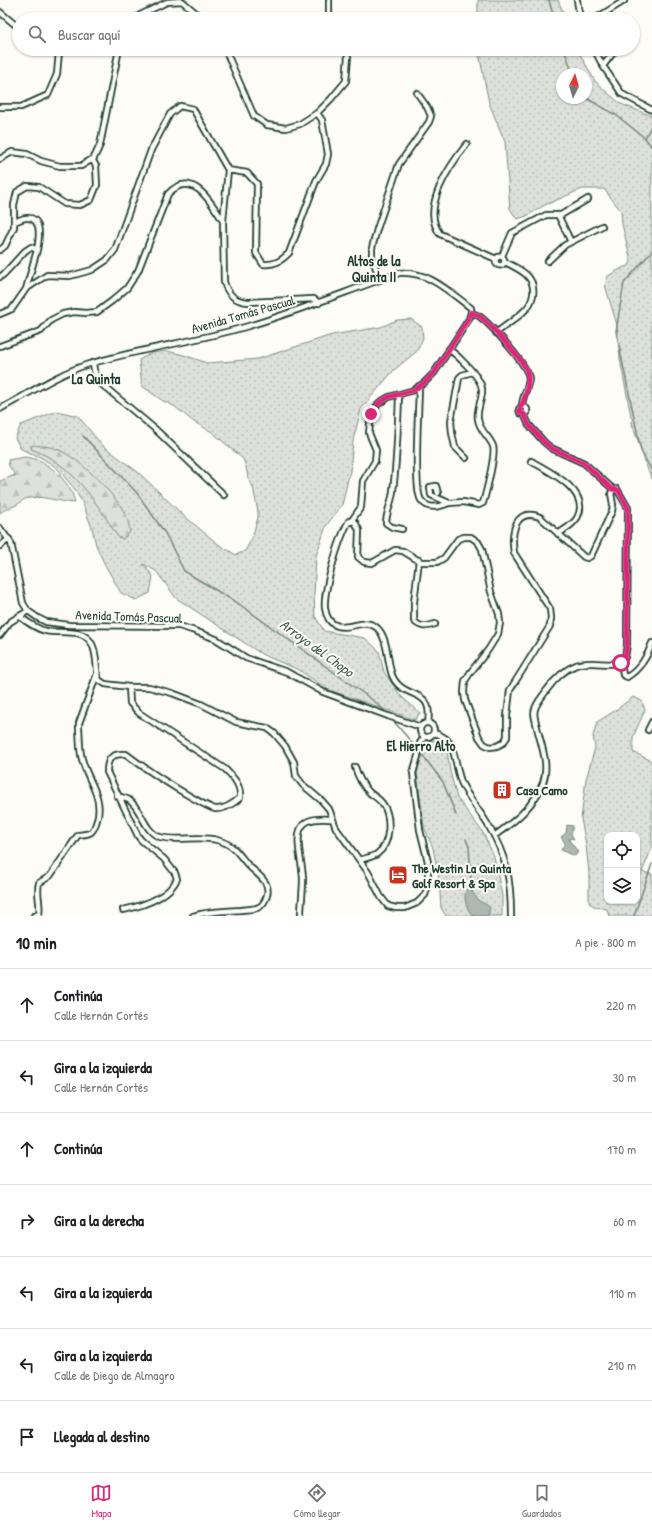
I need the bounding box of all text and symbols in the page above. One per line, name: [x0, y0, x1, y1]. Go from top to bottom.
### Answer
search box: [12, 12, 640, 56]
icon: search: [26, 23, 48, 45]
text: Buscar aquí: [58, 24, 121, 45]
north arrow: [556, 68, 592, 104]
district label: Altos de la Quinta II: [347, 251, 401, 286]
street label: Avenida Tomás Pascual: [189, 290, 297, 337]
district label: La Quinta: [72, 369, 121, 388]
route end: [362, 405, 380, 423]
street label: Avenida Tomás Pascual: [75, 605, 183, 627]
water label: Arroyo del Chopo: [276, 614, 359, 682]
route start: [612, 654, 630, 672]
district label: El Hierro Alto: [386, 736, 456, 755]
building icon: Casa Camo: [491, 779, 513, 801]
place label: Casa Camo: [516, 781, 568, 799]
map controls: [604, 832, 640, 904]
button: locate: [604, 832, 640, 868]
place label: The Westin La Quinta Golf Resort & Spa: [411, 859, 512, 893]
hotel icon: The Westin La Quinta Golf Resort & Spa: [387, 864, 409, 886]
button: layers: [604, 868, 640, 904]
text: 10 min: [16, 931, 57, 954]
text: A pie · 800 m: [575, 933, 636, 951]
text: Continúa: [54, 985, 102, 1006]
icon: ahead: [16, 994, 38, 1016]
text: 220 m: [606, 996, 636, 1014]
text: Calle Hernán Cortés: [54, 1006, 148, 1024]
text: Gira a la izquierda: [54, 1057, 152, 1078]
icon: left: [16, 1066, 38, 1088]
text: 30 m: [613, 1068, 636, 1086]
text: Calle Hernán Cortés: [54, 1078, 148, 1096]
icon: ahead: [16, 1138, 38, 1160]
text: Continúa: [54, 1138, 102, 1159]
text: 170 m: [607, 1140, 636, 1158]
icon: right: [16, 1210, 38, 1232]
text: Gira a la derecha: [54, 1210, 144, 1231]
text: 60 m: [613, 1212, 636, 1230]
icon: left: [16, 1282, 38, 1304]
text: Gira a la izquierda: [54, 1282, 152, 1303]
text: 110 m: [609, 1284, 636, 1302]
text: Gira a la izquierda: [54, 1345, 152, 1366]
icon: left: [16, 1354, 38, 1376]
text: 210 m: [608, 1356, 636, 1374]
text: Calle de Diego de Almagro: [54, 1366, 175, 1384]
icon: arrive: [16, 1426, 38, 1448]
text: Llegada al destino: [54, 1426, 150, 1447]
tab: Mapa: [90, 1482, 112, 1520]
tab: Cómo llegar: [293, 1482, 341, 1520]
tab: Guardados: [522, 1482, 562, 1520]

